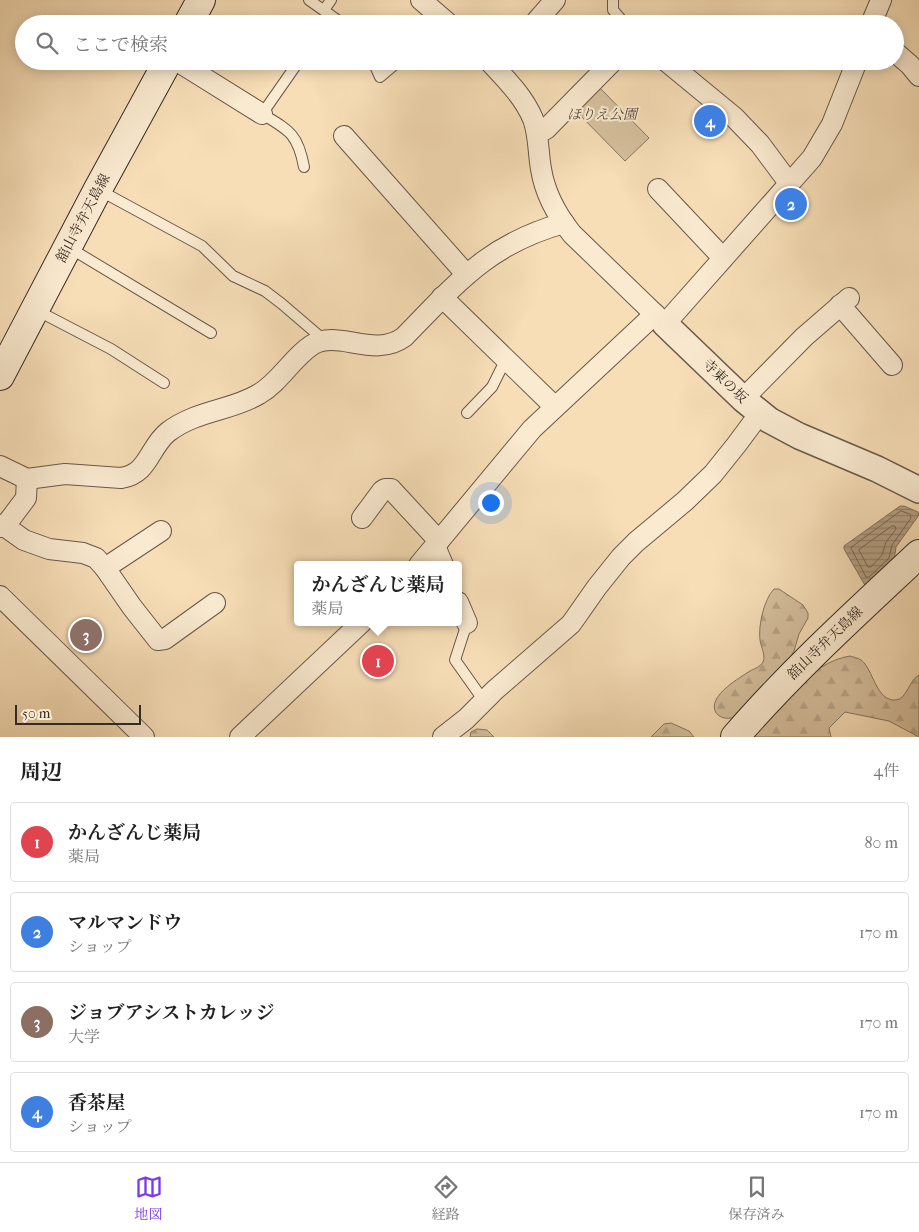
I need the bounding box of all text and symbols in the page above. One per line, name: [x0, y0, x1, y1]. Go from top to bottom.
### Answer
search box: [15, 15, 904, 70]
icon: search: [33, 29, 61, 57]
text: ここで検索: [73, 34, 168, 56]
pin: 4: [694, 102, 726, 140]
park label: ほりえ公園: [567, 106, 639, 123]
street label: 舘山寺弁天島線: [52, 171, 114, 265]
pin: 2: [775, 185, 807, 223]
street label: 寺東の坂: [699, 355, 751, 407]
your location: [478, 490, 504, 516]
popup: [294, 561, 462, 626]
text: かんざんじ薬局: [311, 574, 445, 596]
text: 薬局: [311, 599, 344, 618]
street label: 舘山寺弁天島線: [784, 603, 866, 683]
pin: 3: [70, 616, 102, 654]
pin: 1: [362, 642, 394, 680]
scale bar: [15, 702, 141, 725]
text: 50 m: [22, 705, 50, 722]
text: 周辺: [20, 760, 62, 784]
text: 4件: [874, 761, 899, 780]
text: かんざんじ薬局: [68, 822, 201, 844]
text: 1: [34, 833, 40, 852]
text: 80 m: [864, 833, 898, 852]
text: 薬局: [68, 847, 100, 866]
text: マルマンドウ: [68, 912, 182, 934]
text: 2: [33, 923, 41, 942]
text: 170 m: [859, 923, 898, 942]
text: ショップ: [68, 937, 132, 956]
text: ジョブアシストカレッジ: [68, 1002, 275, 1024]
text: 3: [34, 1013, 40, 1032]
text: 170 m: [859, 1013, 898, 1032]
text: 大学: [68, 1027, 100, 1046]
text: 香茶屋: [68, 1092, 125, 1114]
text: 4: [32, 1103, 42, 1122]
text: 170 m: [859, 1103, 898, 1122]
text: ショップ: [68, 1117, 132, 1136]
tab: 地図: [135, 1173, 163, 1223]
tab: 経路: [432, 1173, 460, 1223]
tab: 保存済み: [729, 1173, 785, 1223]

